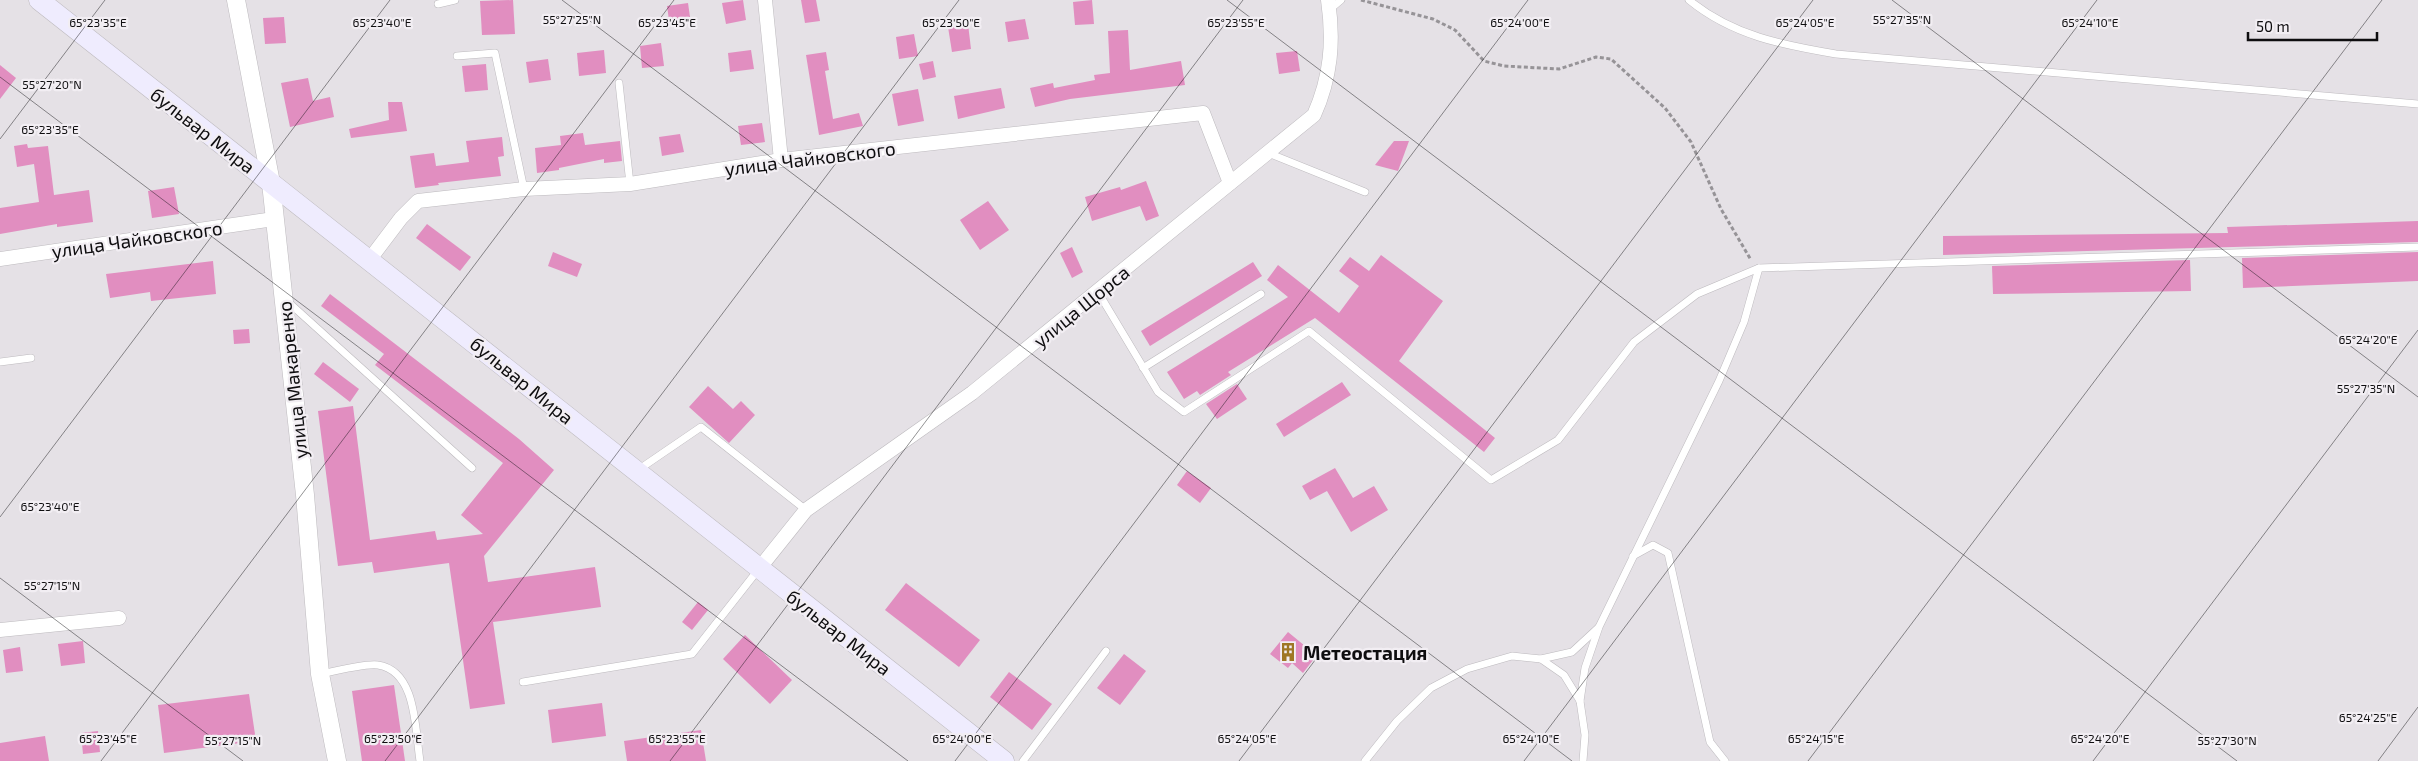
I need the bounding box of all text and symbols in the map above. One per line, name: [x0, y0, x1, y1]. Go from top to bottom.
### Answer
scale bar: [2248, 10, 2377, 42]
text: 55°27'25"N: [543, 12, 601, 26]
text: 55°27'35"N: [1873, 12, 1931, 26]
text: 65°23'35"E: [69, 15, 127, 29]
text: 65°23'40"E: [353, 15, 412, 29]
text: 65°23'45"E: [638, 15, 696, 29]
text: 65°23'50"E: [922, 15, 980, 29]
text: 65°23'55"E: [1207, 15, 1265, 29]
text: 65°24'00"E: [1490, 15, 1550, 29]
text: 65°24'05"E: [1776, 15, 1835, 29]
text: 65°24'10"E: [2061, 15, 2119, 29]
text: 50 m: [2256, 17, 2290, 35]
text: 55°27'20"N: [22, 77, 82, 91]
street label: бульвар Мира: [145, 82, 260, 179]
text: 65°23'35"E: [21, 122, 79, 136]
street label: улица Чайковского: [723, 136, 897, 181]
street label: улица Чайковского: [50, 216, 224, 263]
street label: улица Щорса: [1028, 260, 1134, 353]
street label: улица Макаренко: [272, 300, 313, 460]
street label: бульвар Мира: [465, 331, 578, 429]
text: 65°24'20"E: [2338, 332, 2398, 346]
text: 55°27'35"N: [2337, 381, 2395, 395]
text: 65°23'40"E: [21, 499, 80, 513]
text: 55°27'15"N: [24, 578, 80, 592]
street label: бульвар Мира: [781, 584, 896, 681]
building icon: Метеостация: [1277, 641, 1299, 663]
place label: Метеостация: [1303, 641, 1427, 664]
text: 65°24'25"E: [2339, 710, 2397, 724]
text: 65°23'45"E: [79, 731, 137, 745]
text: 65°23'50"E: [364, 731, 422, 745]
text: 65°23'55"E: [648, 731, 706, 745]
text: 65°24'00"E: [932, 731, 992, 745]
text: 65°24'05"E: [1218, 731, 1277, 745]
text: 65°24'10"E: [1502, 731, 1560, 745]
text: 65°24'15"E: [1788, 731, 1844, 745]
text: 65°24'20"E: [2070, 731, 2130, 745]
text: 55°27'15"N: [205, 733, 261, 747]
text: 55°27'30"N: [2197, 733, 2257, 747]

